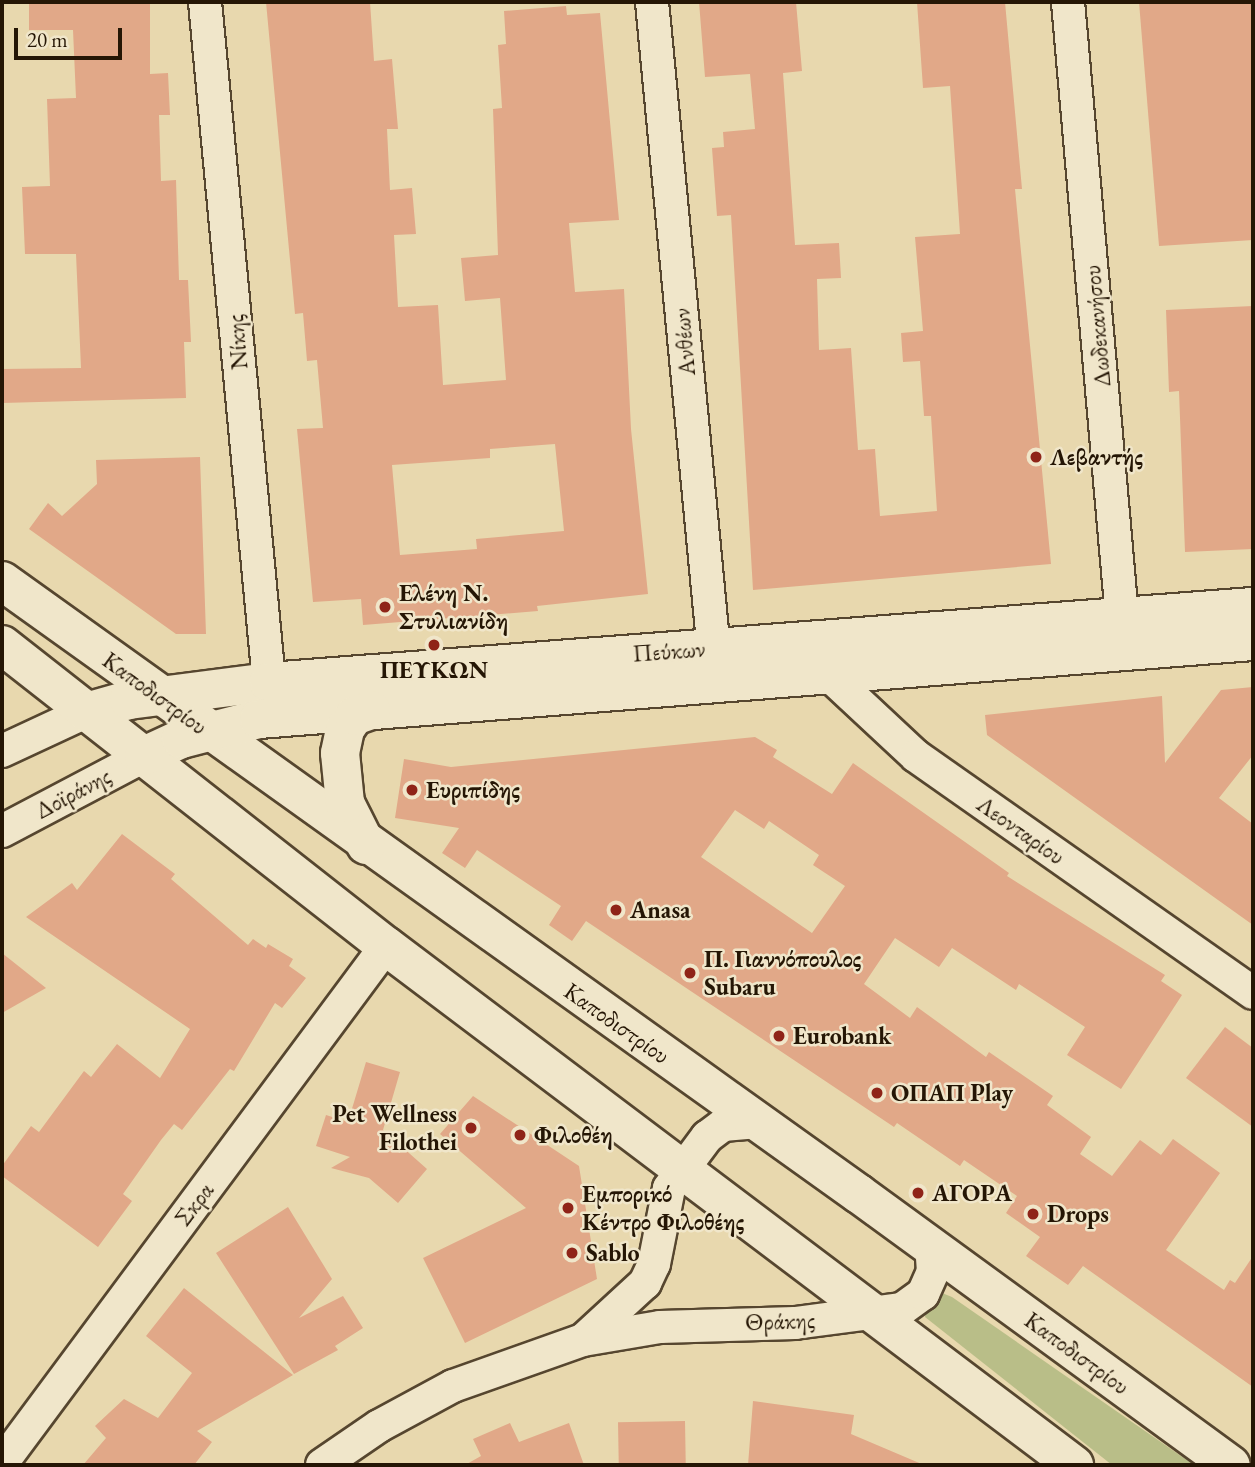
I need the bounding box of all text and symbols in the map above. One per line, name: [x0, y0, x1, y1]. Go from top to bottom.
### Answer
scale bar: [18, 14, 126, 58]
text: 20 m: [27, 26, 68, 53]
street label: Δωδεκανήσου: [1077, 264, 1117, 388]
street label: Ανθέων: [667, 307, 701, 377]
street label: Νίκης: [220, 313, 254, 371]
place label: Λεβαντής: [1050, 443, 1143, 471]
marker: Λεβαντής: [1028, 449, 1044, 465]
place label: Ελένη Ν. Στυλιανίδη: [399, 579, 508, 635]
marker: Ελένη Ν. Στυλιανίδη: [377, 599, 393, 615]
street label: Πεύκων: [632, 634, 706, 668]
marker: ΠΕΥΚΩΝ: [426, 637, 442, 653]
street label: Καποδιστρίου: [97, 645, 213, 741]
place label: ΠΕΥΚΩΝ: [380, 656, 488, 684]
street label: Δοϊράνης: [30, 761, 116, 825]
place label: Ευριπίδης: [426, 776, 520, 804]
marker: Ευριπίδης: [404, 782, 420, 798]
street label: Λεονταρίου: [972, 789, 1070, 871]
place label: Anasa: [630, 896, 691, 924]
marker: Anasa: [608, 902, 624, 918]
place label: Π. Γιαννόπουλος Subaru: [704, 945, 861, 1001]
marker: Π. Γιαννόπουλος Subaru: [682, 965, 698, 981]
street label: Καποδιστρίου: [559, 976, 675, 1070]
place label: Eurobank: [793, 1022, 891, 1050]
marker: Eurobank: [771, 1028, 787, 1044]
place label: ΟΠΑΠ Play: [891, 1079, 1013, 1107]
marker: ΟΠΑΠ Play: [869, 1085, 885, 1101]
place label: Pet Wellness Filothei: [332, 1100, 457, 1156]
marker: Pet Wellness Filothei: [463, 1120, 479, 1136]
place label: Φιλοθέη: [534, 1121, 613, 1149]
marker: Φιλοθέη: [512, 1127, 528, 1143]
street label: Σκρα: [168, 1177, 220, 1231]
place label: ΑΓΟΡΑ: [932, 1179, 1012, 1207]
place label: Εμπορικό Κέντρο Φιλοθέης: [582, 1180, 744, 1236]
marker: ΑΓΟΡΑ: [910, 1185, 926, 1201]
marker: Εμπορικό Κέντρο Φιλοθέης: [560, 1200, 576, 1216]
place label: Drops: [1047, 1200, 1109, 1228]
marker: Drops: [1025, 1206, 1041, 1222]
place label: Sablo: [586, 1239, 640, 1267]
marker: Sablo: [564, 1245, 580, 1261]
street label: Θράκης: [744, 1305, 816, 1337]
street label: Καποδιστρίου: [1019, 1305, 1135, 1401]

